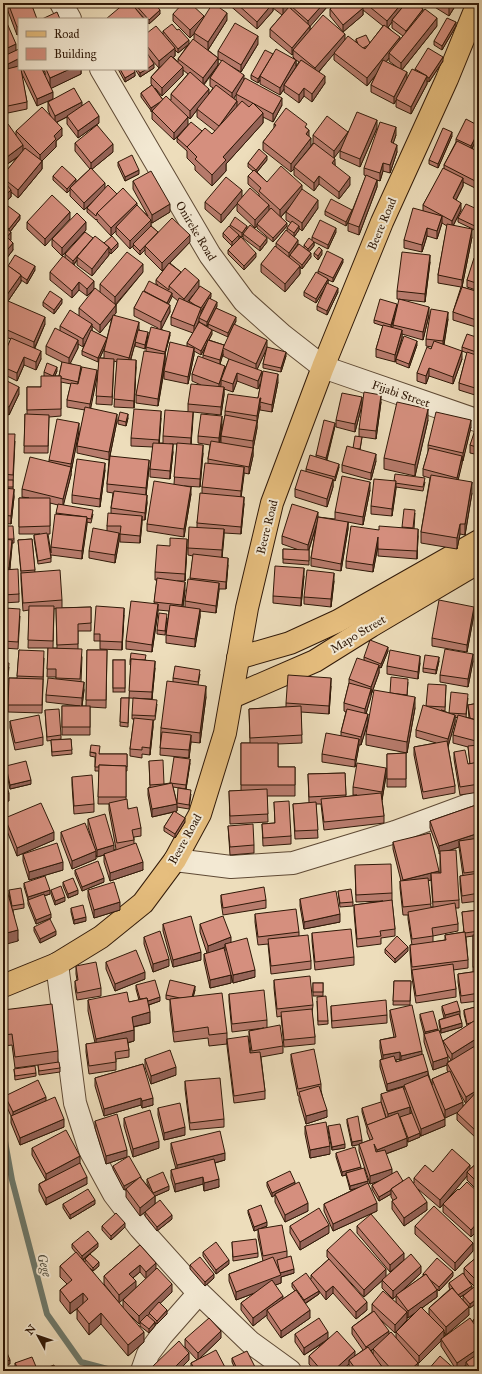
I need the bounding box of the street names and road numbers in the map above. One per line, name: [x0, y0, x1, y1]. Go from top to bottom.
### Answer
street label: Beere Road: [365, 196, 399, 252]
street label: Onireke Road: [173, 199, 219, 263]
street label: Fijabi Street: [370, 378, 433, 411]
street label: Beere Road: [253, 498, 281, 556]
street label: Mapo Street: [328, 612, 389, 656]
street label: Beere Road: [165, 811, 205, 867]

